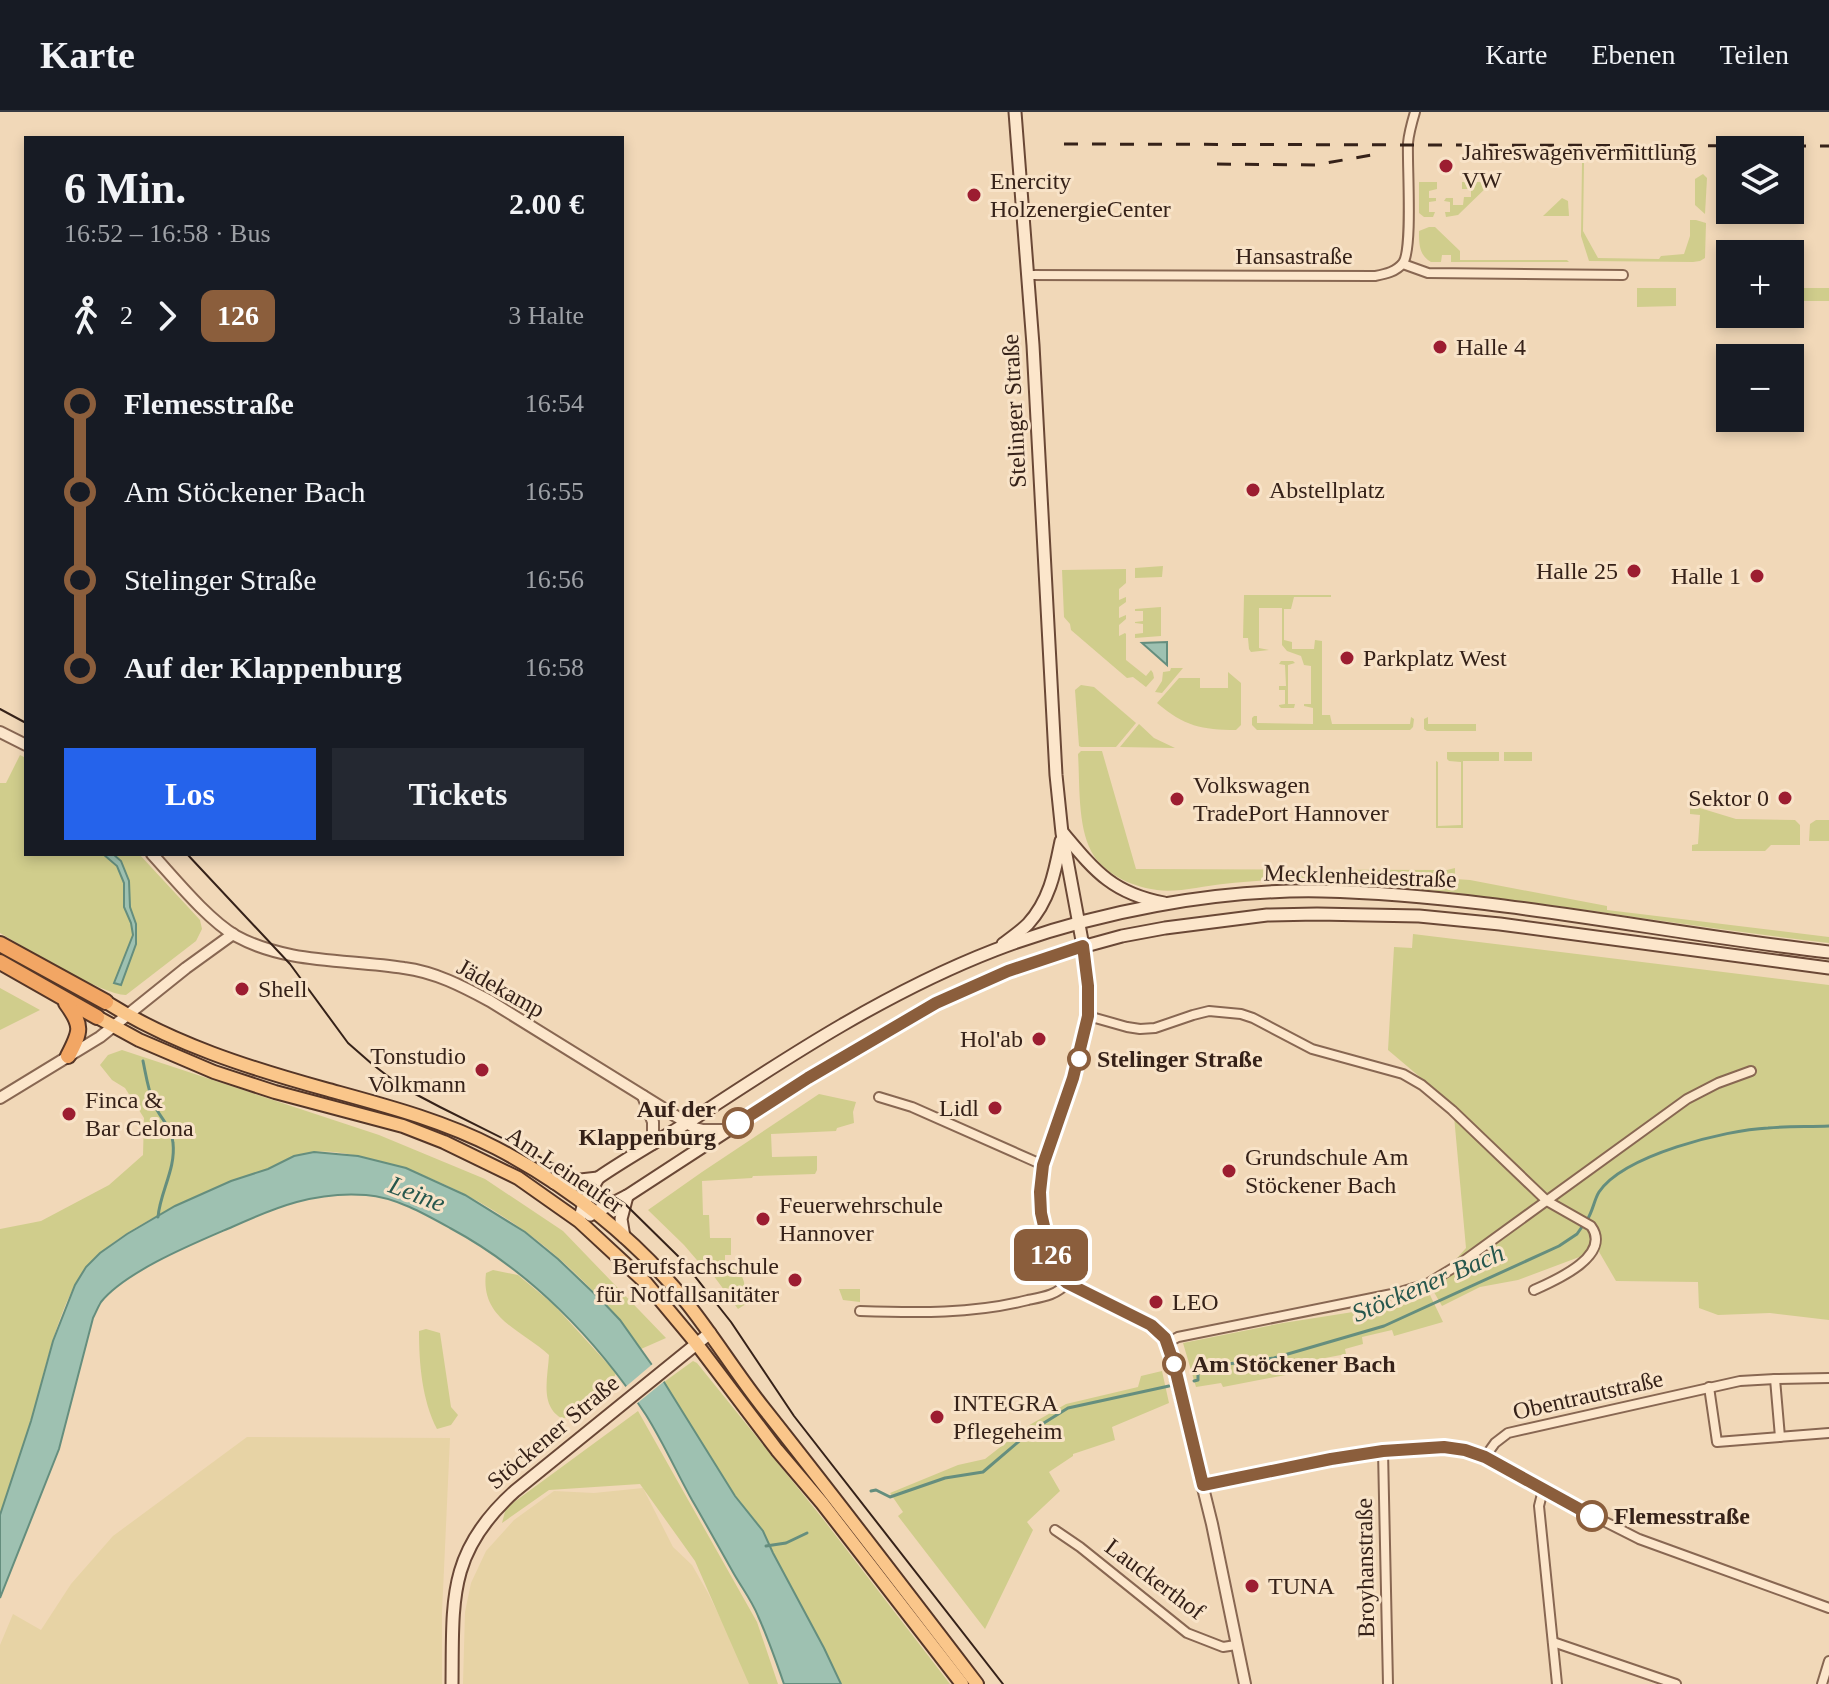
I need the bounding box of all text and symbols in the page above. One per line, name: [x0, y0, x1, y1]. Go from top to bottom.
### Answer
text: Karte: [40, 34, 135, 76]
text: Karte: [1485, 39, 1547, 70]
text: Ebenen: [1591, 39, 1675, 70]
text: Teilen: [1719, 39, 1789, 70]
map controls: [1716, 136, 1804, 432]
button: layers: [1716, 136, 1804, 224]
place label: Jahreswagenvermittlung VW: [1462, 139, 1697, 193]
marker: Jahreswagenvermittlung VW: [1437, 157, 1455, 175]
text: 6 Min.: [64, 164, 186, 213]
place label: Enercity HolzenergieCenter: [990, 168, 1171, 222]
marker: Enercity HolzenergieCenter: [965, 186, 983, 204]
text: 2.00 €: [509, 187, 584, 220]
text: 16:52 – 16:58 · Bus: [64, 219, 271, 248]
button: +: [1716, 240, 1804, 328]
street label: Hansastraße: [1235, 243, 1353, 269]
icon: walk: [64, 294, 108, 338]
icon: forward: [145, 294, 189, 338]
text: 126: [217, 300, 259, 331]
text: 2: [120, 301, 133, 330]
text: 3 Halte: [508, 301, 584, 330]
street label: Stelinger Straße: [997, 333, 1031, 489]
place label: Halle 4: [1456, 334, 1526, 360]
marker: Halle 4: [1431, 338, 1449, 356]
button: −: [1716, 344, 1804, 432]
text: Flemesstraße: [124, 387, 294, 420]
text: 16:54: [525, 389, 584, 418]
text: Am Stöckener Bach: [124, 475, 366, 508]
text: 16:55: [525, 477, 584, 506]
place label: Abstellplatz: [1269, 477, 1385, 503]
marker: Abstellplatz: [1244, 481, 1262, 499]
place label: Halle 25: [1536, 558, 1618, 584]
marker: Halle 25: [1625, 562, 1643, 580]
text: Stelinger Straße: [124, 563, 316, 596]
place label: Halle 1: [1671, 563, 1741, 589]
text: 16:56: [525, 565, 584, 594]
marker: Halle 1: [1748, 567, 1766, 585]
place label: Parkplatz West: [1363, 645, 1507, 671]
marker: Parkplatz West: [1338, 649, 1356, 667]
text: Auf der Klappenburg: [124, 651, 402, 684]
text: 16:58: [525, 653, 584, 682]
button: Los: [64, 748, 316, 840]
button: Tickets: [332, 748, 584, 840]
place label: Volkswagen TradePort Hannover: [1193, 772, 1389, 826]
place label: Sektor 0: [1688, 785, 1769, 811]
marker: Sektor 0: [1776, 789, 1794, 807]
marker: Volkswagen TradePort Hannover: [1168, 790, 1186, 808]
street label: Mecklenheidestraße: [1263, 860, 1457, 892]
street label: Jädekamp: [453, 953, 549, 1023]
place label: Shell: [258, 976, 308, 1002]
marker: Shell: [233, 980, 251, 998]
place label: Hol'ab: [960, 1026, 1023, 1052]
marker: Hol'ab: [1030, 1030, 1048, 1048]
place label: Tonstudio Volkmann: [368, 1043, 466, 1097]
place label: Stelinger Straße: [1097, 1046, 1263, 1072]
marker: Stelinger Straße: [1068, 1048, 1090, 1070]
marker: Tonstudio Volkmann: [473, 1061, 491, 1079]
place label: Finca & Bar Celona: [85, 1087, 194, 1141]
place label: Lidl: [939, 1095, 979, 1121]
place label: Auf der Klappenburg: [579, 1096, 716, 1150]
marker: Lidl: [986, 1099, 1004, 1117]
marker: Finca & Bar Celona: [60, 1105, 78, 1123]
marker: Auf der Klappenburg: [723, 1108, 753, 1138]
street label: Am Leineufer: [502, 1121, 628, 1219]
place label: Grundschule Am Stöckener Bach: [1245, 1144, 1409, 1198]
marker: Grundschule Am Stöckener Bach: [1220, 1162, 1238, 1180]
water label: Leine: [384, 1170, 449, 1218]
place label: Feuerwehrschule Hannover: [779, 1192, 943, 1246]
marker: Feuerwehrschule Hannover: [754, 1210, 772, 1228]
line badge: 126: [1005, 1229, 1097, 1281]
water label: Stöckener Bach: [1348, 1238, 1508, 1328]
text: 126: [1030, 1239, 1072, 1270]
place label: Berufsfachschule für Notfallsanitäter: [596, 1253, 779, 1307]
marker: Berufsfachschule für Notfallsanitäter: [786, 1271, 804, 1289]
place label: LEO: [1172, 1289, 1219, 1315]
marker: LEO: [1147, 1293, 1165, 1311]
place label: Am Stöckener Bach: [1192, 1351, 1396, 1377]
marker: Am Stöckener Bach: [1163, 1353, 1185, 1375]
street label: Obentrautstraße: [1510, 1365, 1666, 1425]
street label: Stöckener Straße: [482, 1370, 624, 1494]
place label: INTEGRA Pflegeheim: [953, 1390, 1063, 1444]
marker: INTEGRA Pflegeheim: [928, 1408, 946, 1426]
street label: Broyhanstraße: [1351, 1498, 1379, 1638]
marker: Flemesstraße: [1577, 1501, 1607, 1531]
place label: Flemesstraße: [1614, 1503, 1750, 1529]
street label: Lauckerthof: [1100, 1533, 1210, 1625]
place label: TUNA: [1268, 1573, 1335, 1599]
marker: TUNA: [1243, 1577, 1261, 1595]

